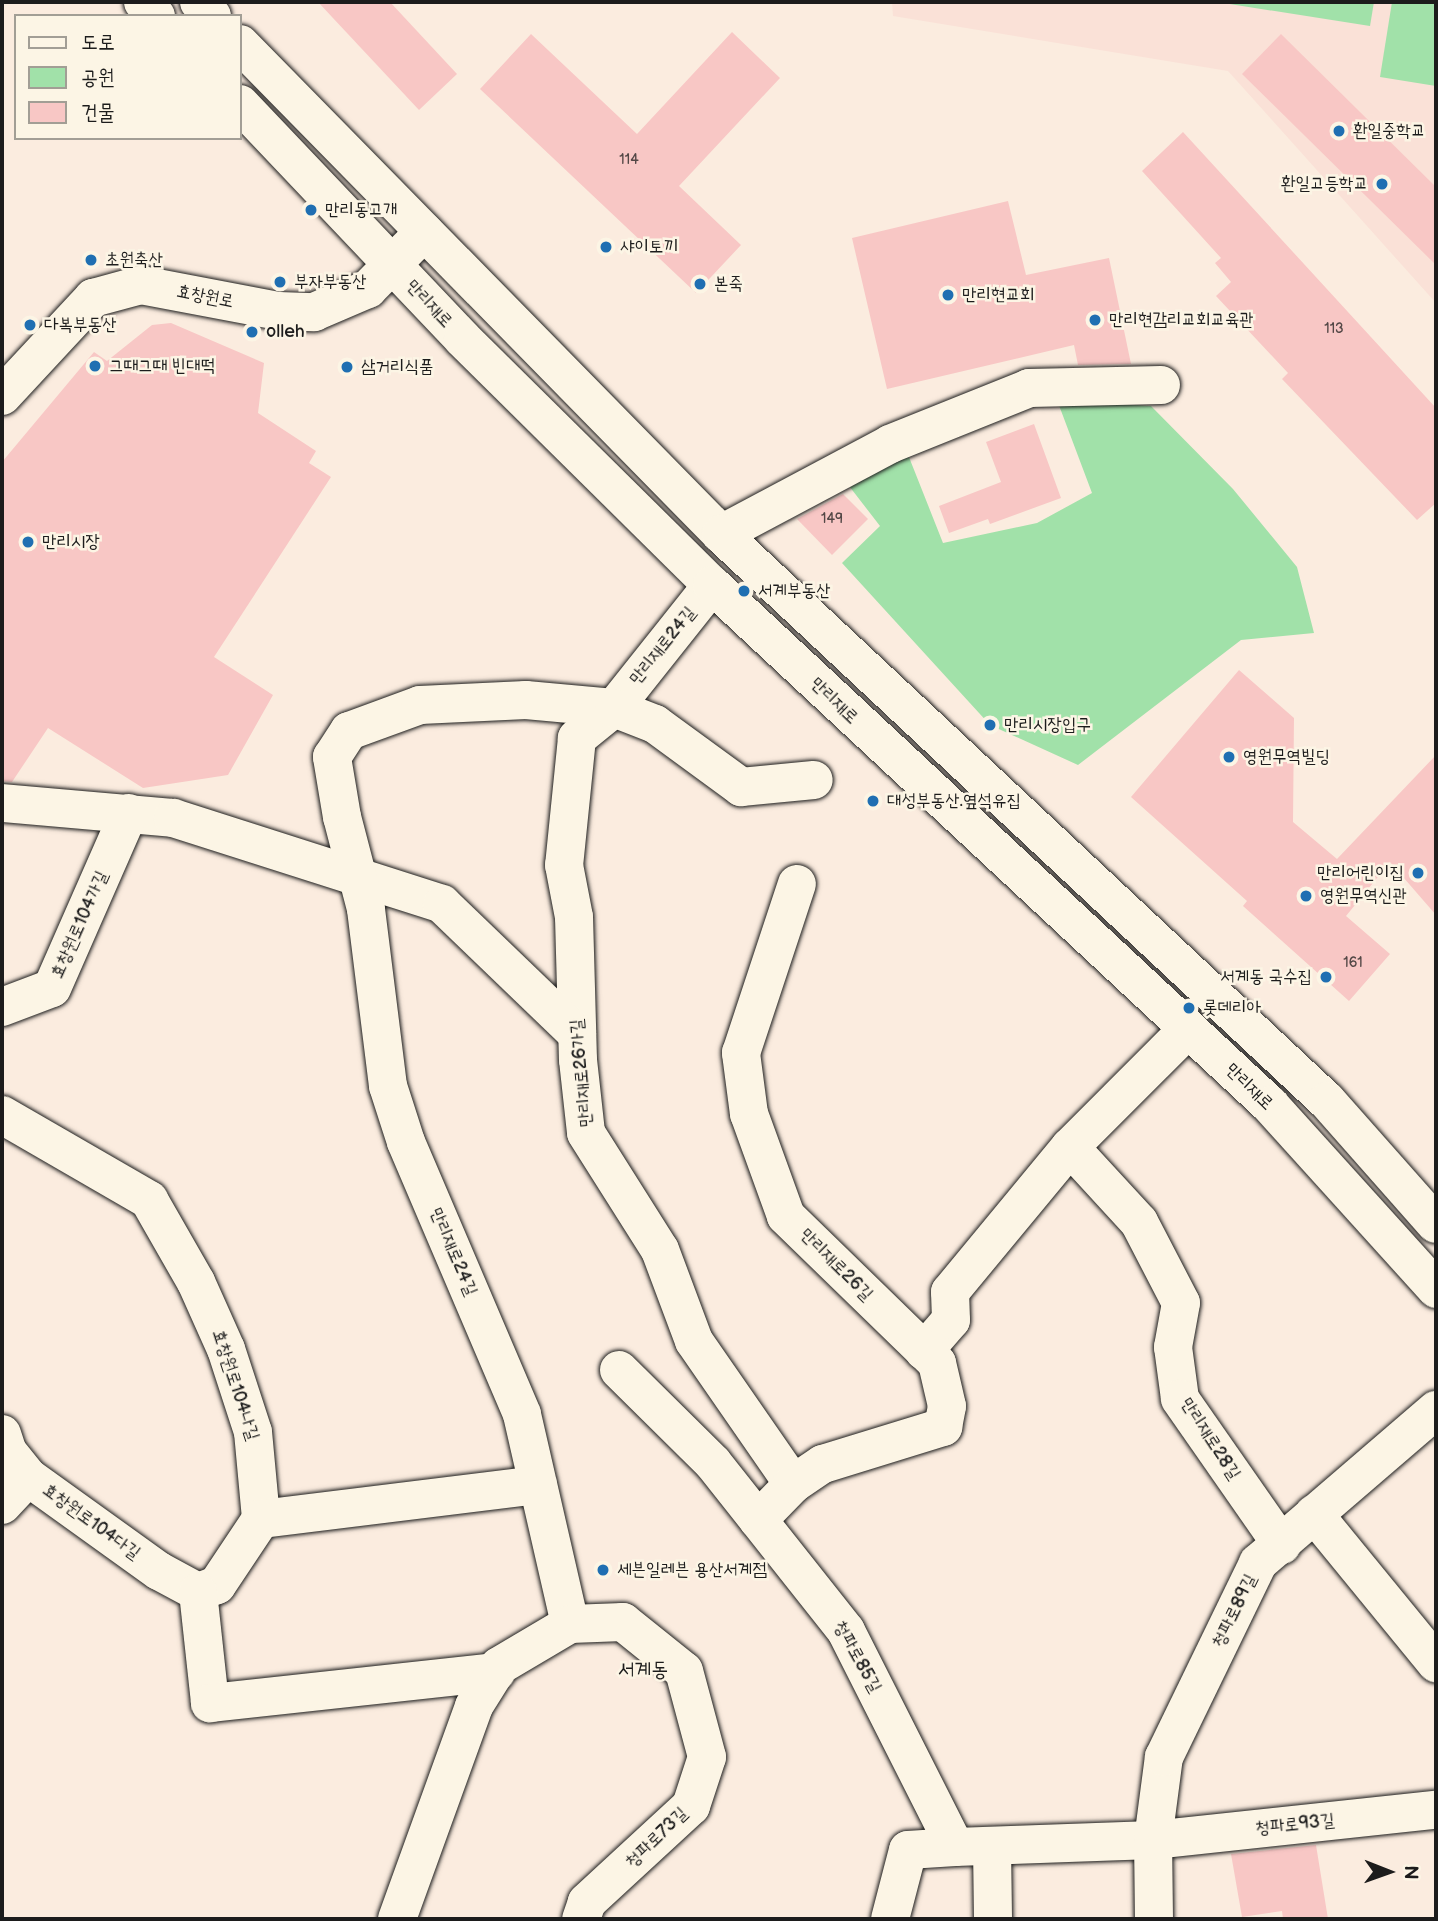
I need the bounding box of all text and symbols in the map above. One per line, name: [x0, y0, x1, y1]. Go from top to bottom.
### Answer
legend: [14, 14, 242, 140]
text: 도로: [81, 30, 115, 55]
text: 공원: [81, 65, 115, 90]
text: 건물: [81, 100, 115, 125]
place label: 환일중학교: [1353, 120, 1425, 142]
marker: 환일중학교: [1331, 123, 1347, 139]
house number: 114: [619, 152, 639, 168]
place label: 환일고등학교: [1281, 173, 1368, 195]
marker: 환일고등학교: [1374, 176, 1390, 192]
place label: 만리동고개: [325, 199, 397, 221]
marker: 만리동고개: [303, 202, 319, 218]
place label: 샤이토끼: [620, 236, 678, 258]
marker: 샤이토끼: [598, 239, 614, 255]
place label: 초원축산: [105, 249, 163, 271]
marker: 초원축산: [83, 252, 99, 268]
place label: 부자부동산: [294, 271, 366, 293]
place label: 본죽: [714, 273, 743, 295]
marker: 부자부동산: [272, 274, 288, 290]
street label: 만리재로: [401, 275, 457, 333]
marker: 본죽: [692, 276, 708, 292]
street label: 효창원로: [175, 281, 235, 313]
place label: 만리현교회: [962, 284, 1034, 306]
marker: 만리현교회: [940, 287, 956, 303]
place label: 만리현감리교회교육관: [1109, 309, 1254, 331]
marker: 만리현감리교회교육관: [1087, 312, 1103, 328]
place label: 다복부동산: [44, 314, 116, 336]
marker: 다복부동산: [22, 317, 38, 333]
place label: olleh: [266, 321, 305, 343]
house number: 113: [1324, 321, 1344, 337]
marker: olleh: [244, 324, 260, 340]
place label: 그때그때 빈대떡: [109, 355, 215, 377]
place label: 삼거리식품: [361, 356, 433, 378]
marker: 그때그때 빈대떡: [87, 358, 103, 374]
marker: 삼거리식품: [339, 359, 355, 375]
house number: 149: [821, 511, 843, 527]
place label: 만리시장: [42, 531, 100, 553]
marker: 만리시장: [20, 534, 36, 550]
place label: 서계부동산: [758, 580, 830, 602]
marker: 서계부동산: [736, 583, 752, 599]
street label: 만리재로24길: [625, 603, 701, 689]
street label: 만리재로: [806, 673, 862, 729]
place label: 만리시장입구: [1004, 714, 1091, 736]
marker: 만리시장입구: [982, 717, 998, 733]
place label: 영원무역빌딩: [1243, 746, 1330, 768]
marker: 영원무역빌딩: [1221, 749, 1237, 765]
place label: 대성부동산.옆석유집: [887, 790, 1021, 812]
marker: 대성부동산.옆석유집: [865, 793, 881, 809]
place label: 만리어린이집: [1317, 862, 1404, 884]
marker: 만리어린이집: [1410, 865, 1426, 881]
street label: 효창원로104가길: [47, 868, 113, 982]
place label: 영원무역신관: [1320, 885, 1407, 907]
marker: 영원무역신관: [1298, 888, 1314, 904]
house number: 161: [1343, 955, 1363, 971]
place label: 서계동 국수집: [1220, 966, 1312, 988]
marker: 서계동 국수집: [1318, 969, 1334, 985]
place label: 롯데리아: [1203, 997, 1261, 1019]
marker: 롯데리아: [1181, 1000, 1197, 1016]
street label: 만리재로26가길: [567, 1018, 597, 1128]
street label: 만리재로: [1221, 1059, 1277, 1115]
street label: 만리재로24길: [425, 1205, 481, 1299]
street label: 만리재로26길: [795, 1224, 877, 1306]
street label: 효창원로104나길: [207, 1327, 263, 1443]
street label: 만리재로28길: [1175, 1394, 1245, 1484]
street label: 효창원로104다길: [38, 1479, 144, 1565]
place label: 세븐일레븐 용산서계점: [617, 1559, 767, 1581]
marker: 세븐일레븐 용산서계점: [595, 1562, 611, 1578]
street label: 청파로89길: [1208, 1571, 1262, 1651]
street label: 청파로85길: [828, 1617, 886, 1697]
district label: 서계동: [618, 1657, 668, 1683]
street label: 청파로73길: [621, 1803, 693, 1873]
street label: 청파로93길: [1254, 1810, 1336, 1840]
north arrow: [1354, 1837, 1424, 1907]
text: N: [1399, 1865, 1422, 1880]

